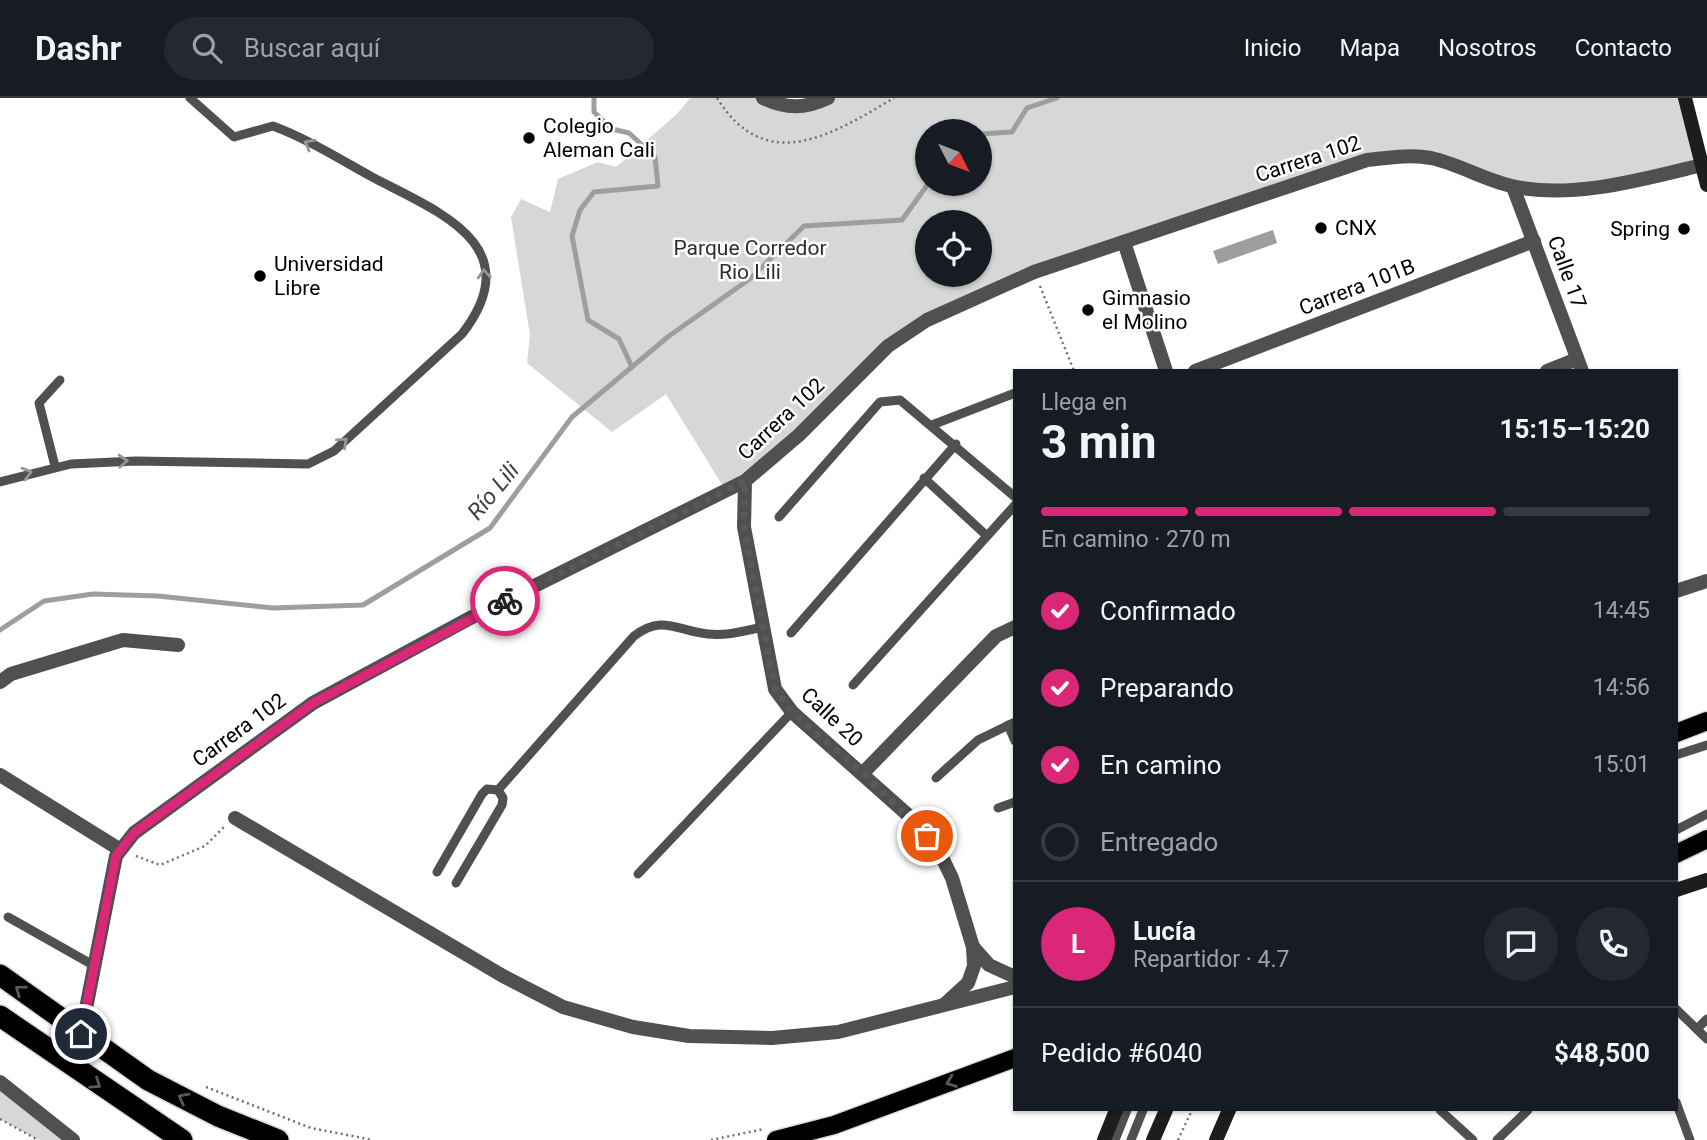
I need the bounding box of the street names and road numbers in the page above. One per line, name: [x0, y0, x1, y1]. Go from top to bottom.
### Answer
street label: Carrera 102: [1252, 131, 1364, 187]
street label: Calle 17: [1543, 233, 1591, 311]
street label: Carrera 101B: [1296, 254, 1418, 320]
street label: Carrera 102: [733, 373, 829, 465]
street label: Calle 20: [796, 683, 868, 751]
street label: Carrera 102: [188, 688, 290, 772]

